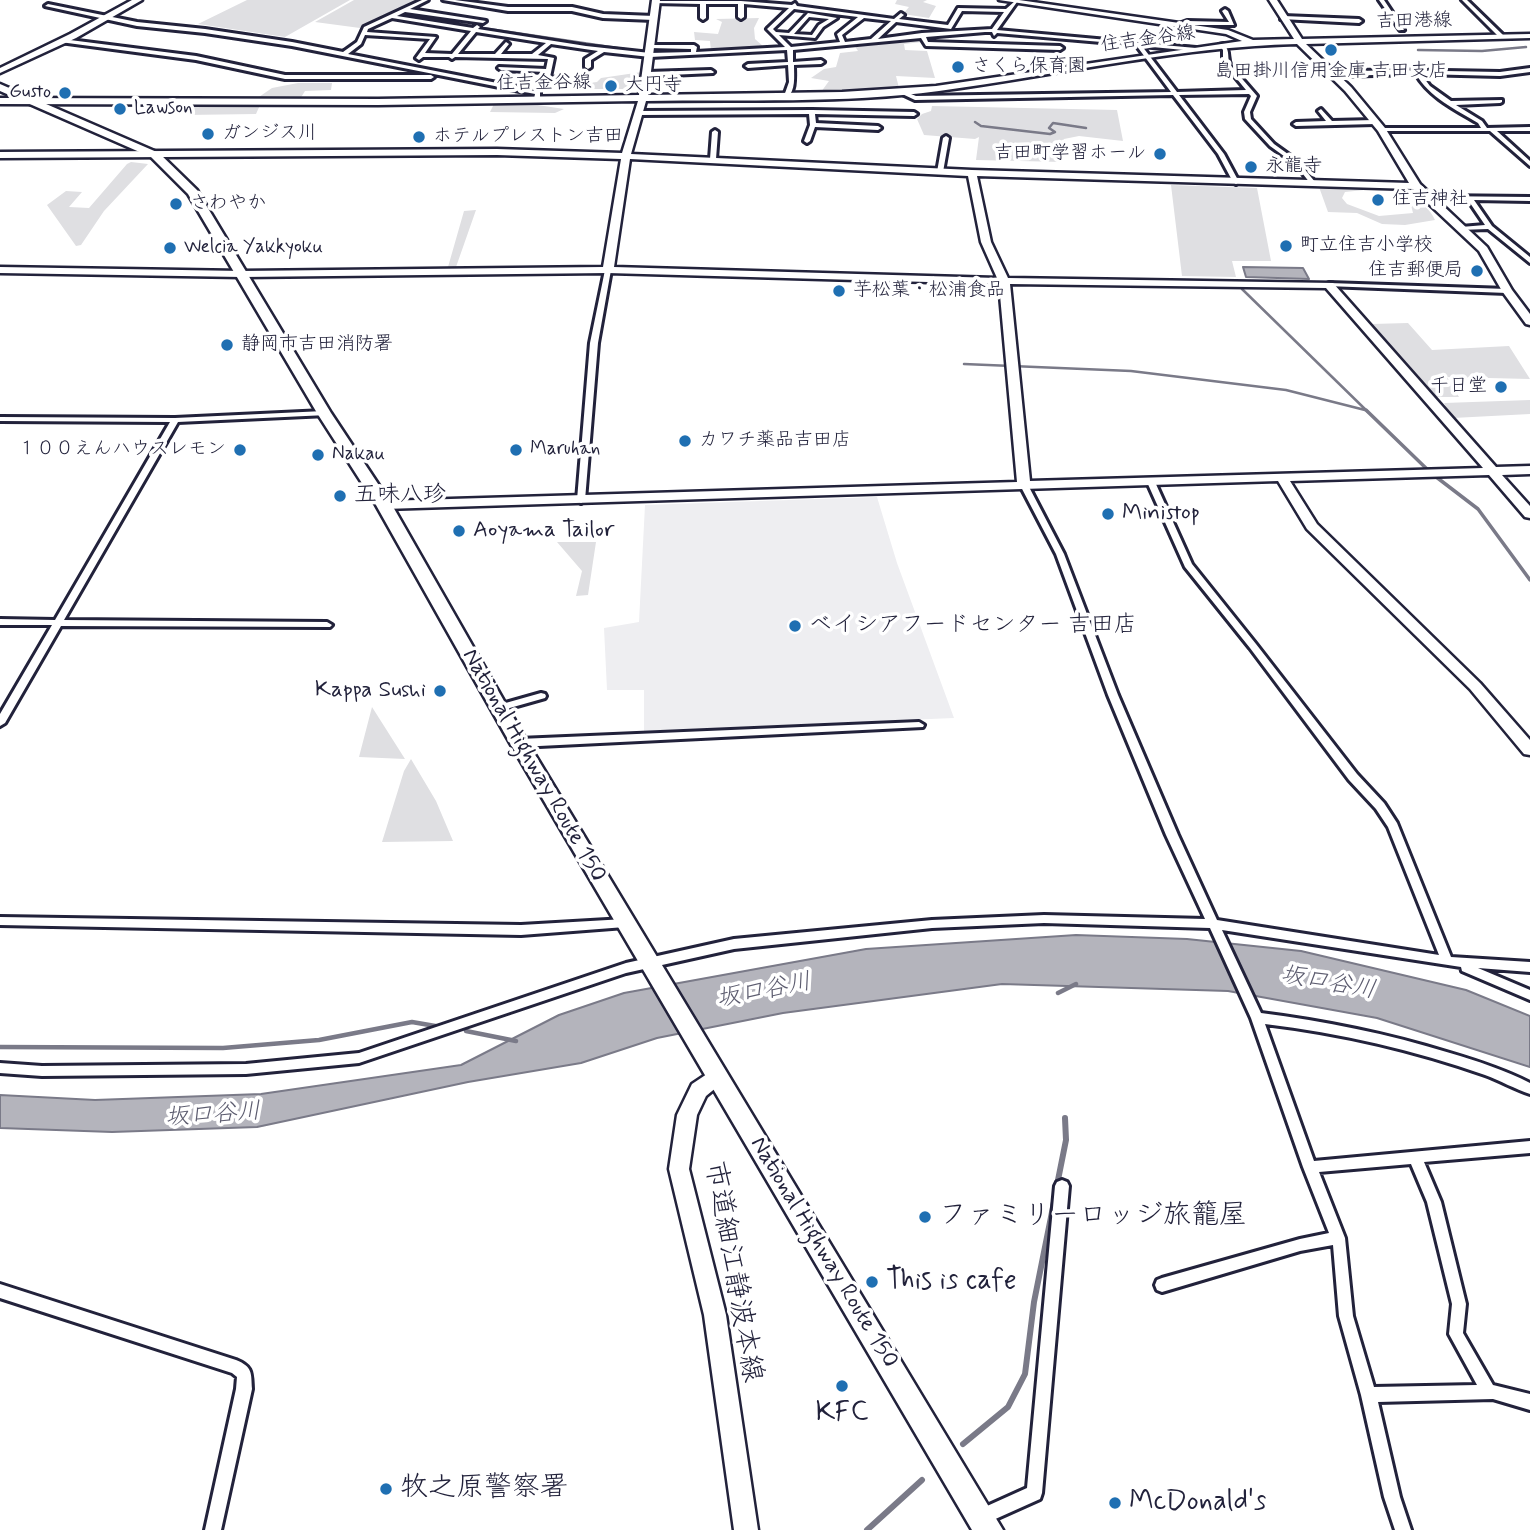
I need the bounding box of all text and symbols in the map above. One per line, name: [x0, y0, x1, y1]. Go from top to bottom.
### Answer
street label: 吉田港線: [1376, 10, 1452, 34]
street label: 住吉金谷線: [1099, 22, 1197, 58]
marker: 島田掛川信用金庫 吉田支店: [1323, 42, 1339, 58]
place label: さくら保育園: [972, 56, 1086, 78]
marker: さくら保育園: [950, 59, 966, 75]
place label: 島田掛川信用金庫 吉田支店: [1214, 61, 1448, 83]
street label: 住吉金谷線: [496, 72, 592, 96]
place label: 大円寺: [625, 75, 682, 97]
marker: 大円寺: [603, 78, 619, 94]
place label: Gusto: [9, 82, 51, 104]
marker: Gusto: [57, 85, 73, 101]
place label: Lawson: [134, 98, 193, 120]
marker: Lawson: [112, 101, 128, 117]
place label: ガンジス川: [222, 123, 317, 145]
marker: ガンジス川: [200, 126, 216, 142]
place label: ホテルプレストン吉田: [433, 126, 623, 148]
marker: ホテルプレストン吉田: [411, 129, 427, 145]
place label: 吉田町学習ホール: [994, 143, 1146, 165]
marker: 吉田町学習ホール: [1152, 146, 1168, 162]
place label: 永龍寺: [1265, 156, 1322, 178]
marker: 永龍寺: [1243, 159, 1259, 175]
place label: 住吉神社: [1392, 189, 1468, 211]
marker: 住吉神社: [1370, 192, 1386, 208]
place label: さわやか: [190, 193, 266, 215]
marker: さわやか: [168, 196, 184, 212]
place label: 町立住吉小学校: [1300, 235, 1433, 257]
place label: Welcia Yakkyoku: [184, 237, 323, 259]
marker: 町立住吉小学校: [1278, 238, 1294, 254]
marker: Welcia Yakkyoku: [162, 240, 178, 256]
place label: 住吉郵便局: [1368, 260, 1463, 282]
marker: 住吉郵便局: [1469, 263, 1485, 279]
place label: 芋松葉・松浦食品: [853, 280, 1005, 302]
marker: 芋松葉・松浦食品: [831, 283, 847, 299]
place label: 静岡市吉田消防署: [241, 334, 393, 356]
marker: 静岡市吉田消防署: [219, 337, 235, 353]
place label: 千日堂: [1430, 376, 1487, 398]
marker: 千日堂: [1493, 379, 1509, 395]
place label: カワチ薬品吉田店: [699, 430, 851, 452]
marker: カワチ薬品吉田店: [677, 433, 693, 449]
place label: １００えんハウスレモン: [17, 439, 226, 461]
place label: Maruhan: [530, 439, 600, 461]
marker: １００えんハウスレモン: [232, 442, 248, 458]
marker: Maruhan: [508, 442, 524, 458]
place label: Nakau: [332, 444, 385, 466]
marker: Nakau: [310, 447, 326, 463]
place label: 五味八珍: [354, 482, 446, 510]
marker: 五味八珍: [332, 488, 348, 504]
place label: Ministop: [1122, 500, 1200, 528]
marker: Ministop: [1100, 506, 1116, 522]
place label: Aoyama Tailor: [473, 517, 615, 545]
marker: Aoyama Tailor: [451, 523, 467, 539]
place label: ベイシアフードセンター 吉田店: [809, 612, 1137, 640]
marker: ベイシアフードセンター 吉田店: [787, 618, 803, 634]
street label: National Highway Route 150: [455, 644, 611, 888]
place label: Kappa Sushi: [315, 677, 426, 705]
marker: Kappa Sushi: [432, 683, 448, 699]
water label: 坂口谷川: [1278, 961, 1378, 1007]
water label: 坂口谷川: [714, 969, 814, 1015]
water label: 坂口谷川: [164, 1098, 262, 1134]
street label: National Highway Route 150: [743, 1132, 903, 1374]
street label: 市道細江静波本線: [696, 1159, 768, 1385]
place label: ファミリーロッジ旅籠屋: [939, 1200, 1247, 1234]
marker: ファミリーロッジ旅籠屋: [917, 1209, 933, 1225]
place label: This is cafe: [886, 1265, 1017, 1299]
marker: This is cafe: [864, 1274, 880, 1290]
marker: KFC: [834, 1378, 850, 1394]
place label: KFC: [816, 1397, 868, 1431]
place label: 牧之原警察署: [400, 1472, 568, 1506]
marker: 牧之原警察署: [378, 1481, 394, 1497]
place label: McDonald's: [1129, 1486, 1266, 1520]
marker: McDonald's: [1107, 1495, 1123, 1511]

